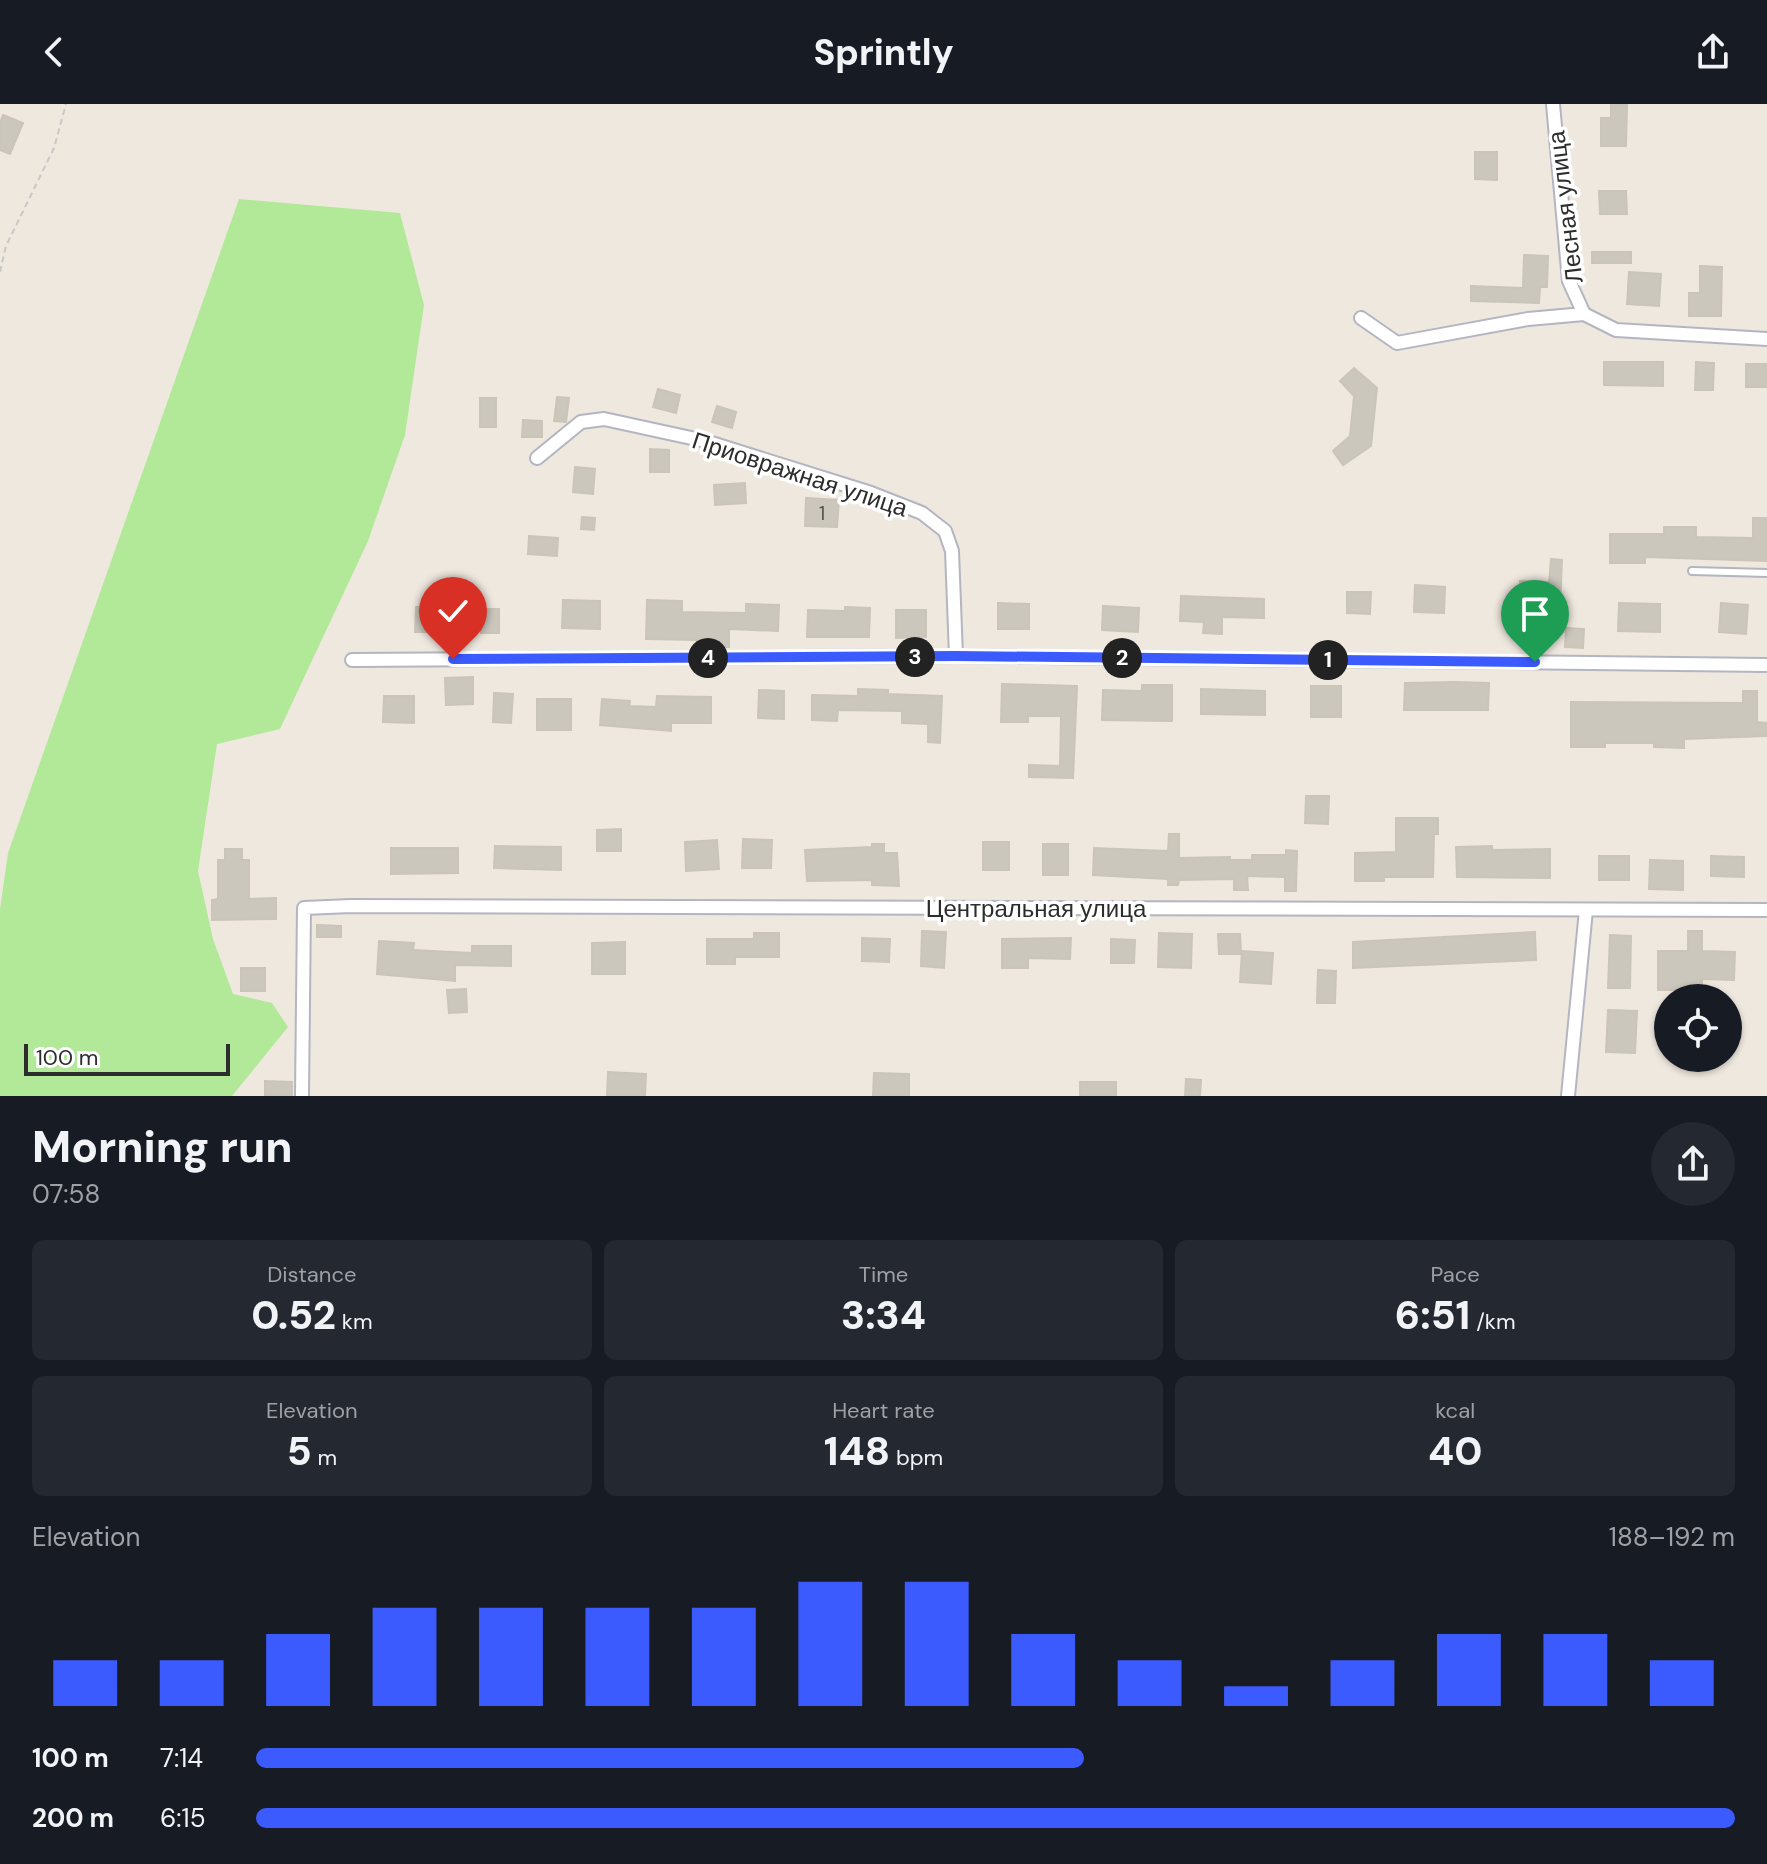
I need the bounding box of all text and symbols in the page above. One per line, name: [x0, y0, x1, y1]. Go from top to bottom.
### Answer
text: Sprintly: [813, 29, 954, 76]
icon: back: [32, 30, 76, 74]
icon: share: [1691, 30, 1735, 74]
street label: Лесная улица: [1540, 129, 1590, 285]
street label: Приовражная улица: [688, 425, 912, 524]
house number: 1: [819, 500, 825, 526]
pin: [419, 577, 487, 659]
pin: [1501, 580, 1569, 662]
icon: check: [431, 589, 475, 633]
icon: arrive: [1513, 592, 1557, 636]
pin: 3: [895, 637, 935, 677]
pin: 4: [688, 638, 728, 678]
pin: 2: [1102, 638, 1142, 678]
pin: 1: [1308, 640, 1348, 680]
text: 3: [908, 642, 922, 671]
text: 4: [701, 643, 715, 672]
text: 2: [1116, 643, 1128, 672]
text: 1: [1324, 645, 1332, 674]
street label: Центральная улица: [926, 893, 1147, 924]
map controls: [1654, 984, 1742, 1072]
button: locate: [1654, 984, 1742, 1072]
scale bar: [24, 1040, 230, 1076]
text: 100 m: [36, 1043, 98, 1072]
text: Morning run: [32, 1118, 293, 1176]
button: share: [1651, 1122, 1735, 1206]
text: 07:58: [32, 1177, 100, 1211]
text: Distance: [267, 1260, 356, 1289]
text: Time: [859, 1260, 908, 1289]
text: Pace: [1431, 1260, 1480, 1289]
text: 0.52: [251, 1289, 336, 1341]
text: 3:34: [841, 1289, 926, 1341]
text: 6:51: [1395, 1289, 1470, 1341]
text: km: [336, 1307, 372, 1336]
text: /km: [1470, 1307, 1515, 1336]
text: Elevation: [266, 1396, 358, 1425]
text: Heart rate: [832, 1396, 935, 1425]
text: kcal: [1435, 1396, 1475, 1425]
text: 5: [287, 1425, 312, 1477]
text: 148: [824, 1425, 890, 1477]
text: 40: [1428, 1425, 1482, 1477]
text: m: [312, 1443, 337, 1472]
text: bpm: [890, 1443, 943, 1472]
text: Elevation: [32, 1520, 140, 1554]
text: 188–192 m: [1609, 1520, 1735, 1554]
text: 100 m: [32, 1741, 109, 1775]
text: 7:14: [160, 1741, 203, 1775]
text: 200 m: [32, 1801, 114, 1835]
text: 6:15: [160, 1801, 206, 1835]

